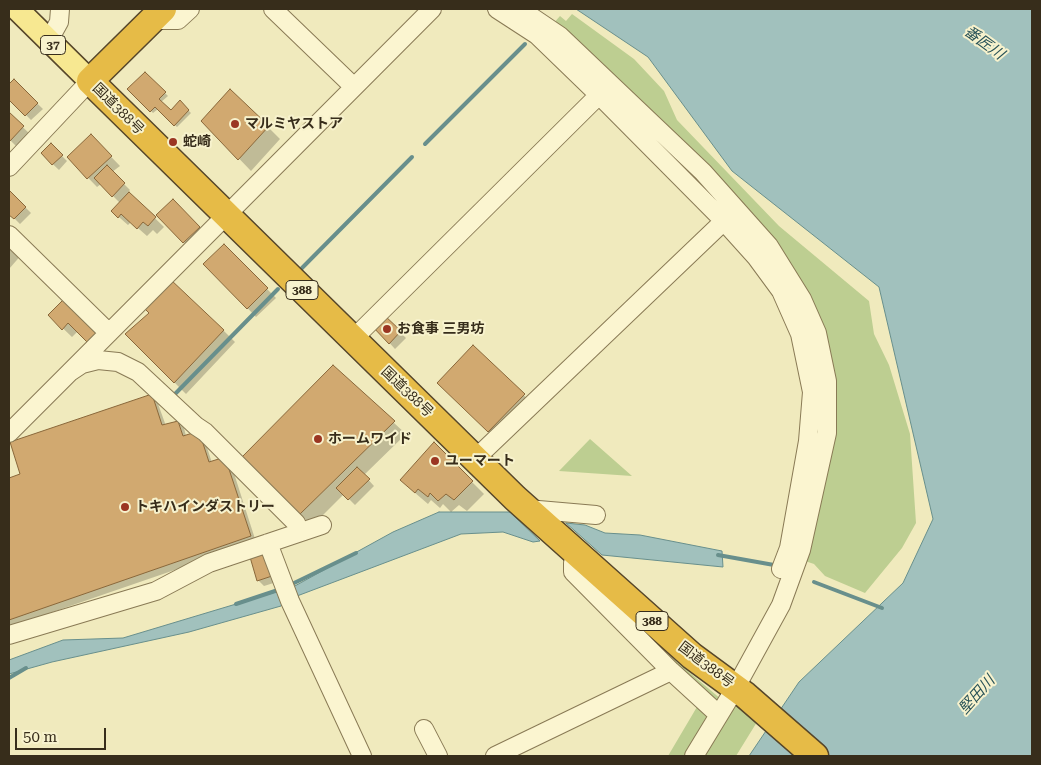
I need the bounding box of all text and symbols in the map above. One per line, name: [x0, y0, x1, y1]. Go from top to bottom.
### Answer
water label: 番匠川: [961, 22, 1007, 64]
road number: 37: [40, 36, 66, 54]
street label: 国道388号: [89, 80, 147, 138]
place label: マルミヤストア: [245, 116, 343, 132]
marker: マルミヤストア: [229, 118, 241, 130]
place label: 蛇崎: [183, 134, 211, 150]
marker: 蛇崎: [167, 136, 179, 148]
road number: 388: [286, 280, 318, 300]
place label: お食事 三男坊: [397, 321, 485, 337]
marker: お食事 三男坊: [381, 323, 393, 335]
street label: 国道388号: [378, 363, 436, 421]
place label: ホームワイド: [328, 431, 412, 447]
marker: ホームワイド: [312, 433, 324, 445]
place label: ユーマート: [445, 453, 515, 469]
marker: ユーマート: [429, 455, 441, 467]
place label: トキハインダストリー: [135, 499, 275, 515]
marker: トキハインダストリー: [119, 501, 131, 513]
road number: 388: [636, 612, 668, 630]
street label: 国道388号: [675, 639, 737, 691]
water label: 堅田川: [955, 672, 999, 718]
scale bar: [18, 718, 109, 750]
text: 50 m: [23, 728, 57, 746]

